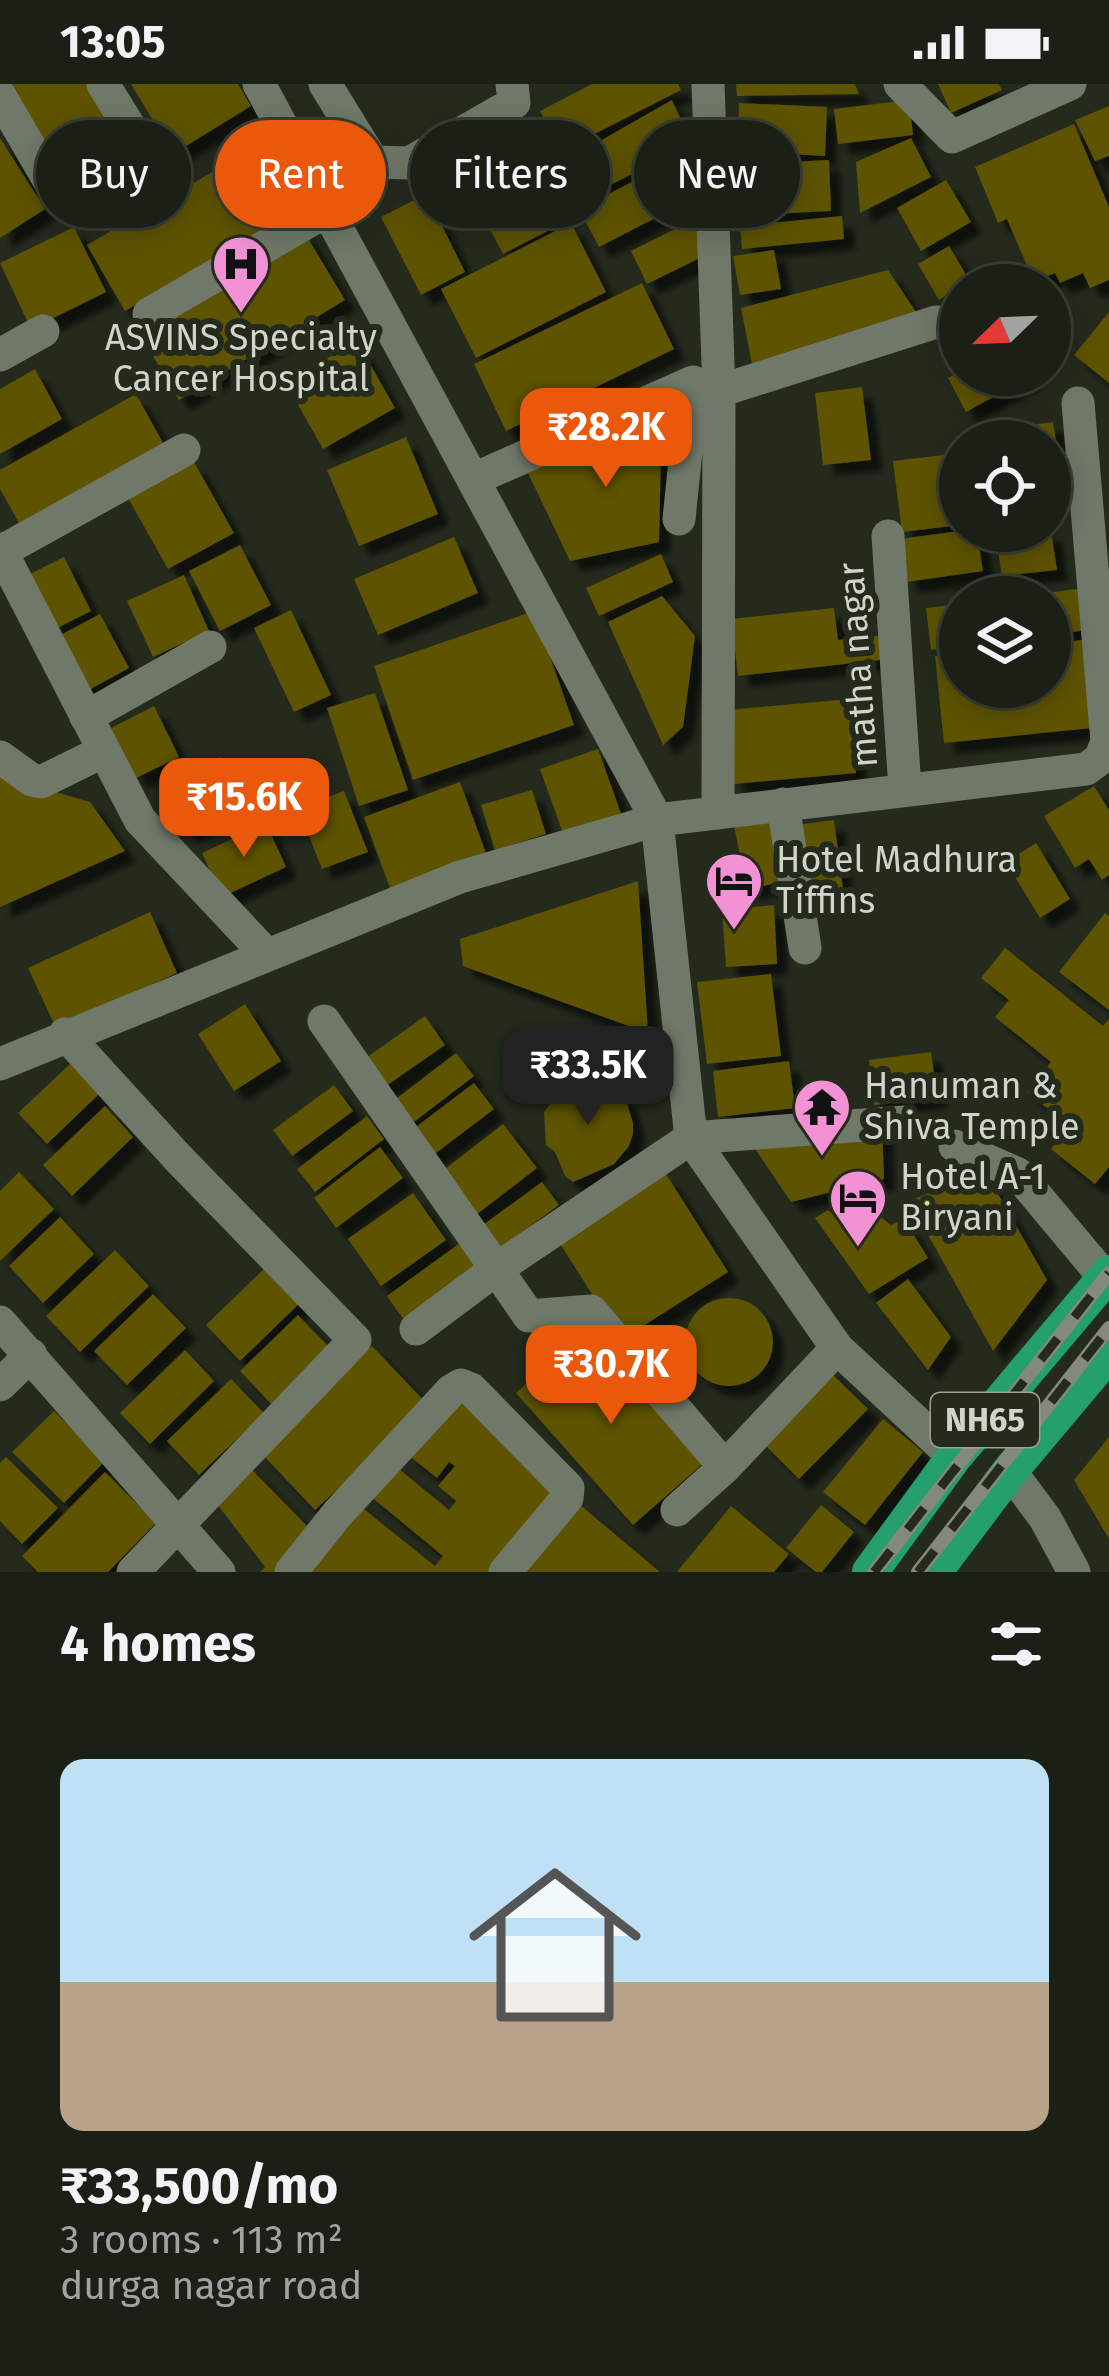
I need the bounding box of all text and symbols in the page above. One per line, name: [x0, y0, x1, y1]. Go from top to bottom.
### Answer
text: 13:05: [60, 15, 166, 69]
chip: Buy: [36, 120, 191, 228]
chip: Rent: [215, 120, 386, 228]
chip: Filters: [410, 120, 610, 228]
chip: New: [634, 120, 800, 228]
hospital icon: ASVINS Specialty Cancer Hospital: [210, 233, 272, 315]
north arrow: [939, 264, 1071, 396]
map controls: [939, 264, 1071, 708]
place label: ASVINS Specialty Cancer Hospital: [105, 316, 377, 401]
pin: ₹28.2K: [508, 388, 704, 490]
text: ₹28.2K: [547, 404, 665, 450]
button: locate: [939, 420, 1071, 552]
street label: matha nagar: [829, 561, 887, 769]
button: layers: [939, 576, 1071, 708]
pin: ₹15.6K: [146, 758, 342, 860]
text: ₹15.6K: [186, 774, 302, 820]
place label: Hotel Madhura Tiffins: [776, 838, 1017, 923]
hotel icon: Hotel Madhura Tiffins: [703, 850, 765, 932]
pin: ₹33.5K: [490, 1026, 686, 1128]
text: ₹33.5K: [529, 1042, 647, 1088]
place label: Hanuman & Shiva Temple: [864, 1064, 1080, 1149]
temple icon: Hanuman & Shiva Temple: [791, 1076, 853, 1158]
place label: Hotel A-1 Biryani: [900, 1155, 1046, 1240]
hotel icon: Hotel A-1 Biryani: [827, 1167, 889, 1249]
pin: ₹30.7K: [513, 1325, 709, 1427]
text: ₹30.7K: [553, 1341, 669, 1387]
road number: NH65: [931, 1393, 1039, 1447]
icon: filters: [983, 1611, 1049, 1677]
text: 4 homes: [60, 1613, 256, 1675]
icon: home: [447, 1837, 663, 2053]
text: ₹33,500/mo: [60, 2155, 338, 2217]
text: 3 rooms · 113 m²: [60, 2217, 343, 2263]
text: durga nagar road: [60, 2263, 362, 2309]

